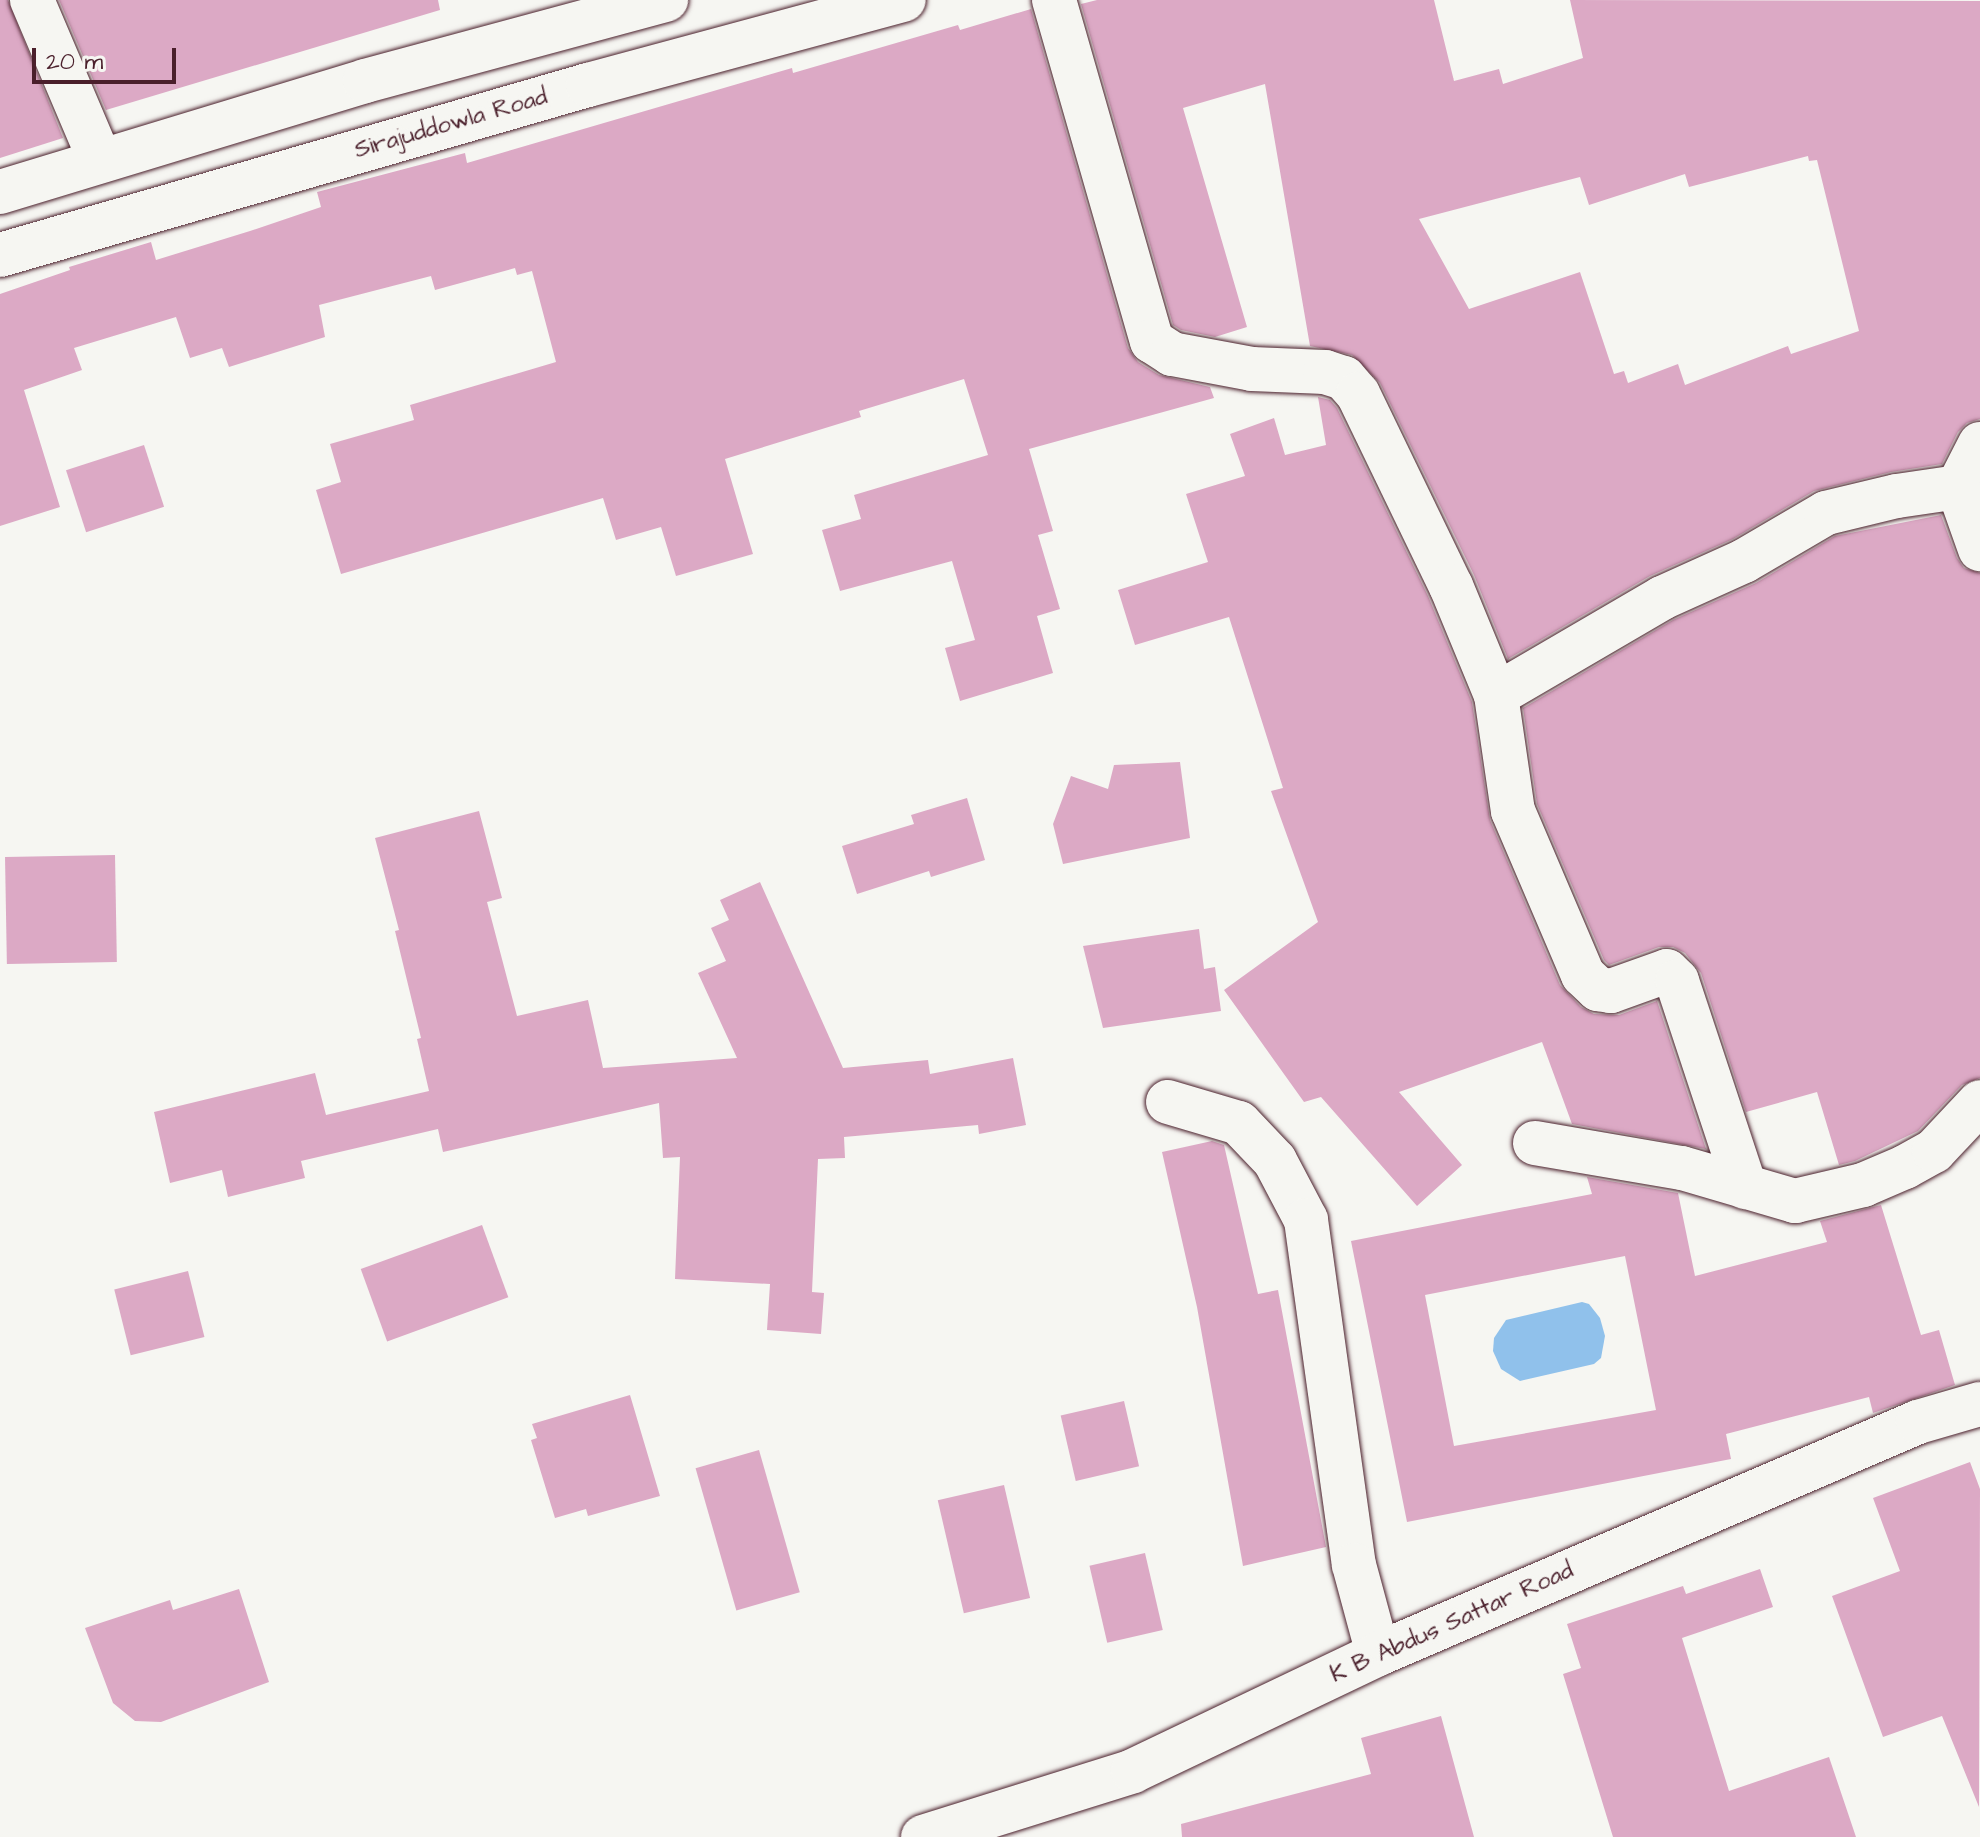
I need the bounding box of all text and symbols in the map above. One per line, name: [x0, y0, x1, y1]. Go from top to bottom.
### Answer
scale bar: [36, 32, 180, 82]
text: 20 m: [46, 45, 103, 79]
street label: Sirajuddowla Road: [351, 83, 551, 165]
street label: K B Abdus Sattar Road: [1326, 1556, 1578, 1690]

